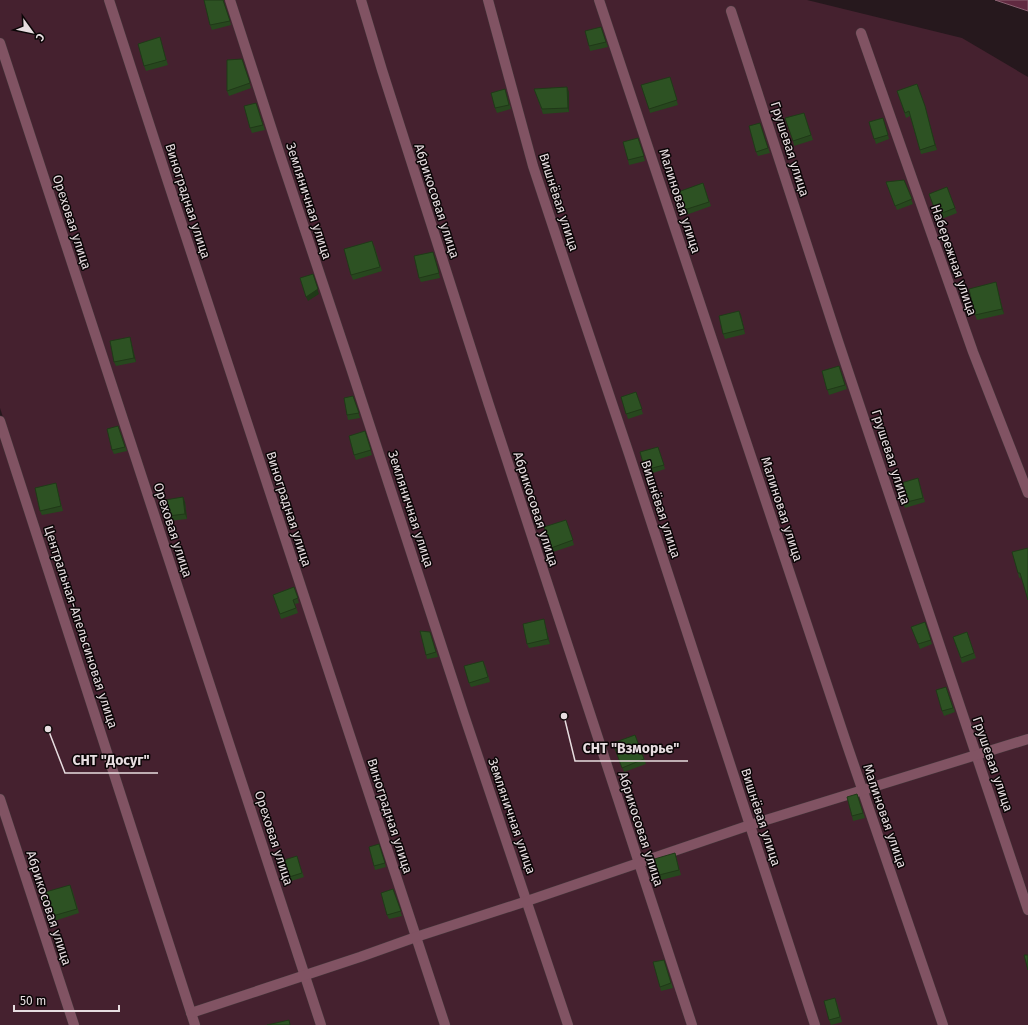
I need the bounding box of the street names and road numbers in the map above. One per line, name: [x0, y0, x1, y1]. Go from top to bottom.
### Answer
street label: Грушевая улица: [768, 100, 812, 198]
street label: Земляничная улица: [283, 141, 335, 261]
street label: Виноградная улица: [162, 142, 214, 260]
street label: Абрикосовая улица: [411, 142, 463, 260]
street label: Малиновая улица: [656, 147, 704, 255]
street label: Вишнёвая улица: [536, 151, 582, 253]
street label: Ореховая улица: [50, 173, 94, 271]
street label: Набережная улица: [928, 203, 980, 317]
street label: Грушевая улица: [869, 408, 913, 506]
street label: Земляничная улица: [385, 449, 437, 569]
street label: Виноградная улица: [263, 450, 315, 568]
street label: Абрикосовая улица: [510, 450, 562, 568]
street label: Малиновая улица: [758, 455, 806, 563]
street label: Вишнёвая улица: [638, 458, 684, 560]
street label: Ореховая улица: [151, 481, 195, 579]
street label: Центральная-Апельсиновая улица: [41, 524, 121, 730]
street label: Грушевая улица: [970, 715, 1016, 813]
street label: Земляничная улица: [485, 756, 539, 876]
street label: Виноградная улица: [364, 757, 416, 875]
street label: Малиновая улица: [860, 762, 910, 870]
street label: Вишнёвая улица: [738, 766, 784, 868]
street label: Абрикосовая улица: [615, 770, 667, 888]
street label: Ореховая улица: [252, 789, 296, 887]
street label: Абрикосовая улица: [23, 849, 75, 967]

